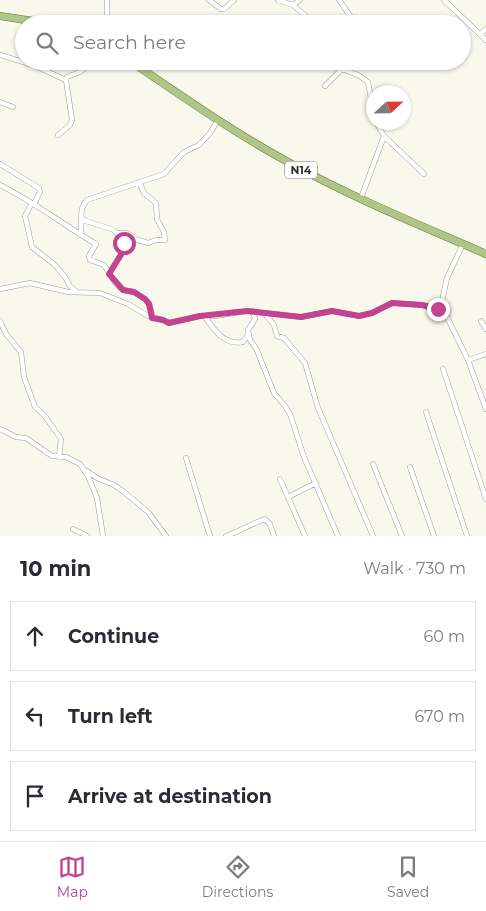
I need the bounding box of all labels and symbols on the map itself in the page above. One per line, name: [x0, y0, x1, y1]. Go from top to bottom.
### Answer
north arrow: [366, 85, 411, 130]
road number: N14: [285, 162, 317, 178]
route start: [113, 232, 136, 255]
route end: [427, 298, 450, 321]

